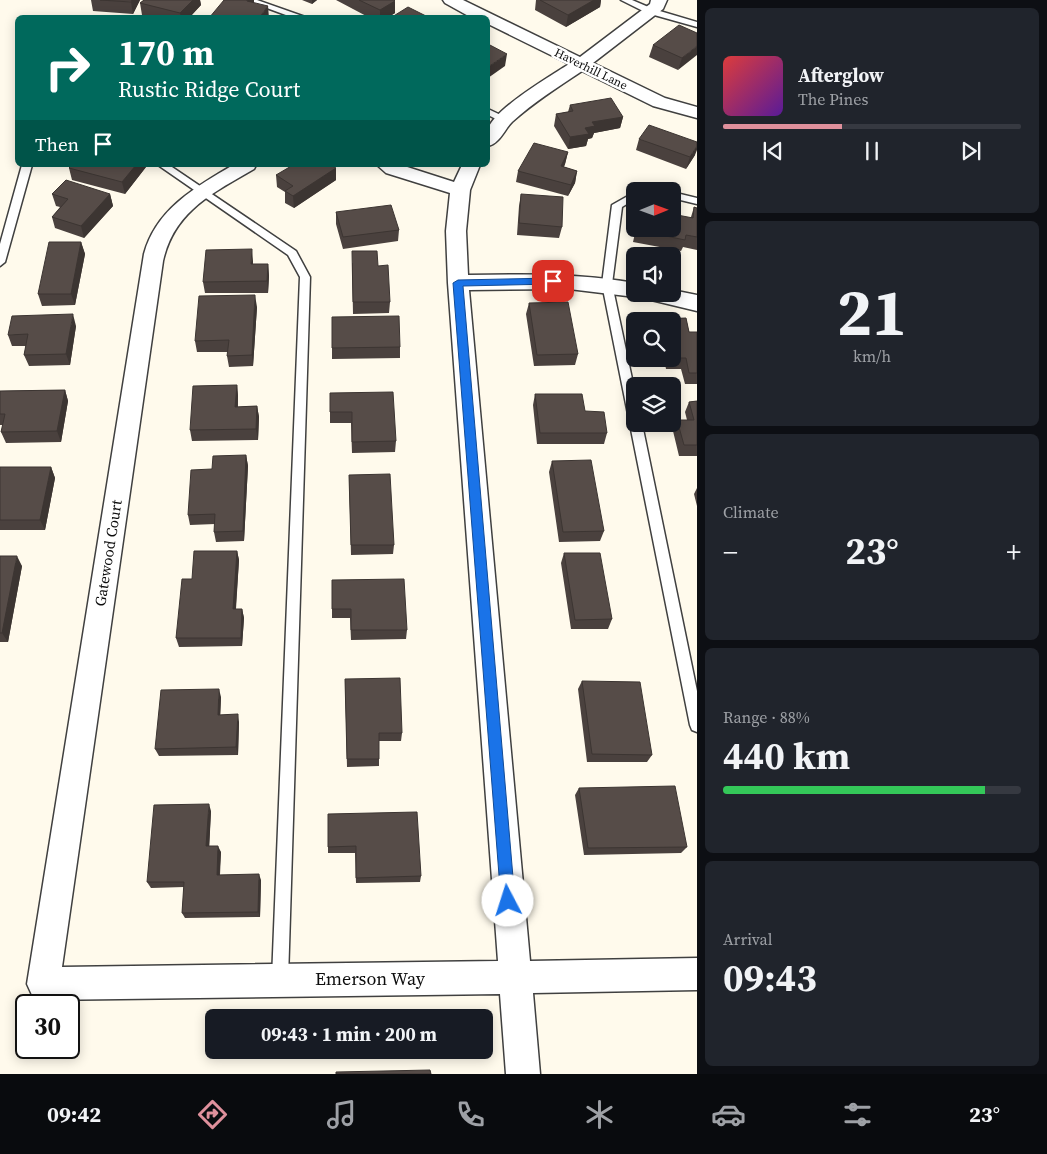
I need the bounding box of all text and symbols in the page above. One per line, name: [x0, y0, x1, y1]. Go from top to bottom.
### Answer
text: 170 m: [118, 29, 214, 77]
icon: right: [35, 35, 100, 100]
street label: Haverhill Lane: [552, 44, 630, 94]
text: Afterglow: [798, 62, 884, 88]
text: Rustic Ridge Court: [118, 74, 300, 104]
text: The Pines: [798, 88, 868, 110]
icon: arrive: [89, 130, 117, 158]
text: Then: [35, 131, 79, 157]
icon: previous: [759, 137, 787, 165]
icon: pause: [858, 137, 886, 165]
icon: next: [957, 137, 985, 165]
north arrow: [626, 182, 681, 238]
map controls: [626, 182, 681, 432]
button: sound: [626, 247, 681, 302]
pin: [532, 260, 574, 302]
icon: arrive: [539, 267, 567, 295]
text: 21: [837, 268, 907, 357]
button: search: [626, 312, 681, 367]
text: km/h: [853, 345, 891, 367]
button: layers: [626, 377, 681, 432]
street label: Gatewood Court: [89, 498, 127, 608]
text: Climate: [723, 501, 779, 523]
text: 23°: [845, 525, 899, 577]
text: −: [723, 533, 738, 571]
text: +: [1006, 533, 1021, 571]
text: Range · 88%: [723, 706, 810, 728]
text: 440 km: [723, 730, 850, 782]
position arrow: [481, 874, 533, 926]
text: Arrival: [723, 928, 772, 950]
text: 09:43: [723, 952, 817, 1004]
street label: Emerson Way: [315, 966, 426, 991]
speed limit sign: 30: [15, 994, 80, 1059]
text: 09:43 · 1 min · 200 m: [261, 1021, 437, 1047]
icon: directions: [195, 1097, 230, 1132]
icon: music: [324, 1097, 359, 1132]
icon: phone: [453, 1097, 488, 1132]
icon: climate: [582, 1097, 617, 1132]
icon: car: [711, 1097, 746, 1132]
icon: filters: [840, 1097, 875, 1132]
text: 09:42: [47, 1099, 101, 1129]
text: 23°: [969, 1099, 1000, 1129]

